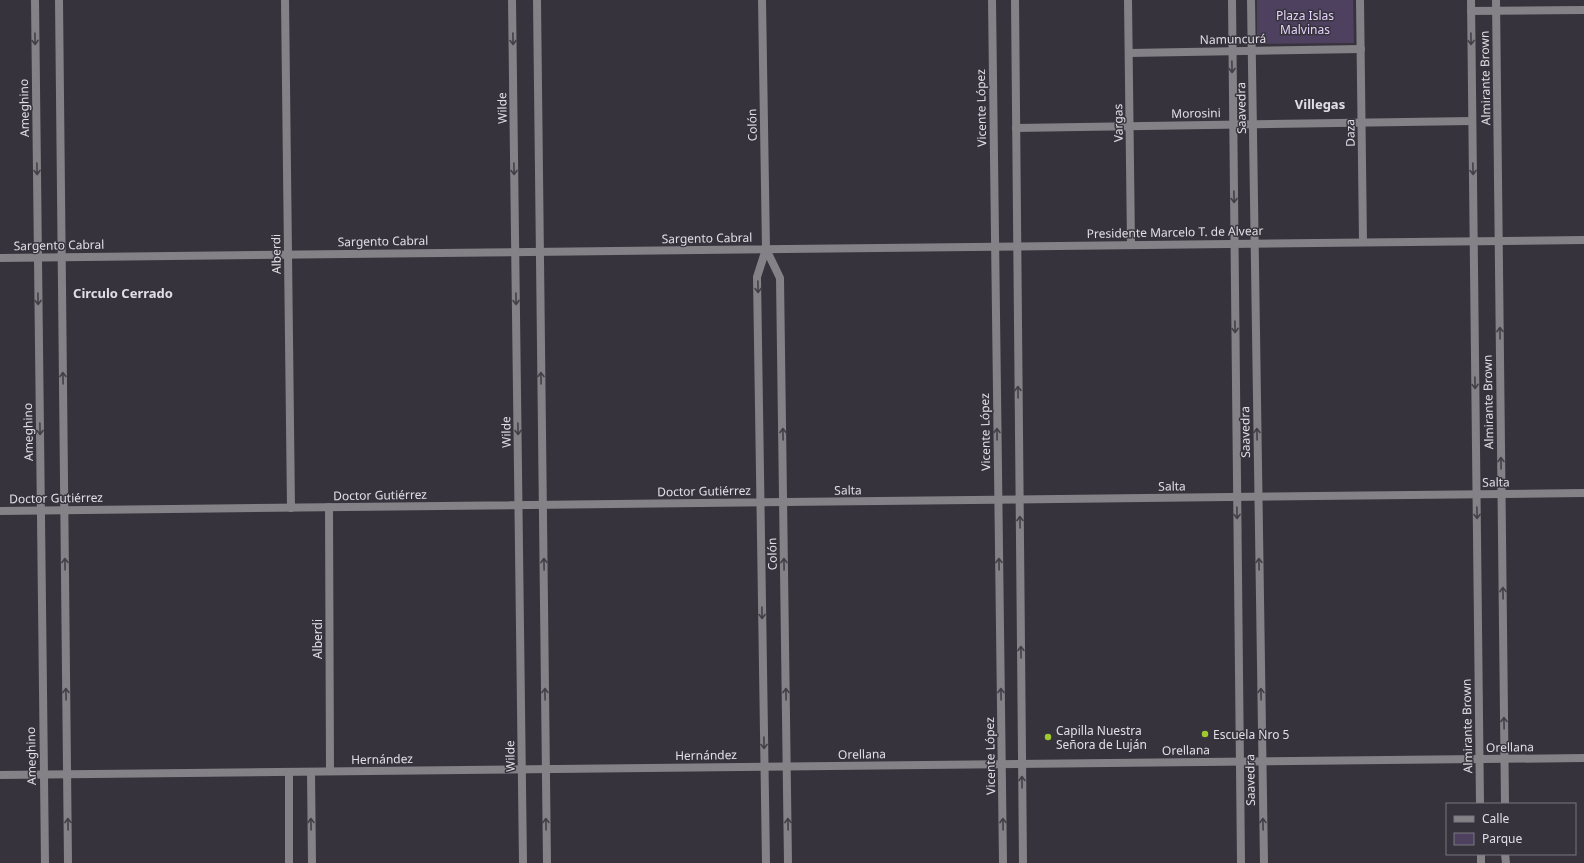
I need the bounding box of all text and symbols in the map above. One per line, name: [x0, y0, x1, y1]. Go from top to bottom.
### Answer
park label: Plaza Islas Malvinas: [1276, 7, 1334, 38]
street label: Namuncurá: [1200, 30, 1266, 48]
street label: Almirante Brown: [1476, 31, 1494, 125]
one-way arrow: [31, 32, 39, 45]
one-way arrow: [509, 32, 517, 45]
one-way arrow: [1468, 32, 1475, 45]
one-way arrow: [1228, 60, 1236, 73]
street label: Vicente López: [972, 69, 990, 147]
street label: Ameghino: [15, 79, 33, 137]
street label: Saavedra: [1232, 82, 1250, 134]
street label: Wilde: [493, 92, 511, 124]
district label: Villegas: [1295, 95, 1345, 113]
street label: Vargas: [1109, 103, 1127, 142]
street label: Morosini: [1171, 104, 1221, 122]
street label: Colón: [743, 109, 761, 141]
street label: Daza: [1341, 119, 1359, 147]
one-way arrow: [33, 162, 41, 175]
one-way arrow: [511, 162, 518, 175]
one-way arrow: [1469, 162, 1477, 175]
one-way arrow: [1230, 190, 1238, 203]
street label: Presidente Marcelo T. de Alvear: [1087, 222, 1263, 242]
street label: Sargento Cabral: [662, 229, 752, 247]
street label: Sargento Cabral: [338, 232, 428, 250]
street label: Alberdi: [267, 234, 285, 274]
street label: Sargento Cabral: [14, 236, 104, 254]
one-way arrow: [754, 280, 762, 293]
district label: Circulo Cerrado: [73, 284, 173, 302]
one-way arrow: [34, 292, 42, 305]
one-way arrow: [512, 292, 520, 305]
one-way arrow: [1231, 320, 1239, 333]
one-way arrow: [1496, 327, 1504, 340]
street label: Almirante Brown: [1479, 355, 1497, 449]
one-way arrow: [59, 372, 67, 385]
one-way arrow: [537, 372, 545, 385]
one-way arrow: [1471, 376, 1479, 389]
one-way arrow: [1014, 386, 1022, 399]
street label: Vicente López: [976, 393, 994, 471]
street label: Ameghino: [19, 403, 37, 461]
street label: Saavedra: [1236, 406, 1254, 458]
street label: Wilde: [497, 416, 515, 448]
one-way arrow: [36, 422, 44, 435]
one-way arrow: [514, 422, 522, 435]
one-way arrow: [779, 428, 787, 441]
one-way arrow: [993, 428, 1001, 441]
one-way arrow: [1254, 428, 1261, 441]
one-way arrow: [1497, 457, 1505, 470]
street label: Salta: [1482, 473, 1510, 491]
street label: Salta: [1158, 477, 1186, 495]
street label: Salta: [834, 481, 862, 499]
street label: Doctor Gutiérrez: [657, 482, 751, 500]
street label: Doctor Gutiérrez: [333, 486, 427, 504]
street label: Doctor Gutiérrez: [9, 489, 103, 507]
one-way arrow: [1233, 506, 1241, 519]
one-way arrow: [1473, 506, 1481, 519]
one-way arrow: [1016, 516, 1024, 529]
street label: Colón: [763, 538, 781, 570]
one-way arrow: [61, 558, 69, 571]
one-way arrow: [540, 558, 547, 571]
one-way arrow: [780, 558, 788, 571]
one-way arrow: [995, 558, 1003, 571]
one-way arrow: [1255, 558, 1263, 571]
one-way arrow: [1499, 587, 1507, 600]
one-way arrow: [758, 606, 766, 619]
street label: Alberdi: [309, 619, 326, 659]
one-way arrow: [1017, 646, 1025, 659]
street label: Almirante Brown: [1458, 679, 1476, 773]
one-way arrow: [62, 688, 70, 701]
one-way arrow: [541, 688, 549, 701]
one-way arrow: [782, 688, 790, 701]
one-way arrow: [997, 688, 1005, 701]
one-way arrow: [1257, 688, 1265, 701]
street label: Vicente López: [981, 717, 999, 795]
one-way arrow: [1500, 717, 1508, 730]
place label: Capilla Nuestra Señora de Luján: [1056, 722, 1147, 753]
place label: Escuela Nro 5: [1213, 726, 1290, 743]
street label: Ameghino: [22, 727, 40, 785]
marker: Escuela Nro 5: [1200, 729, 1210, 739]
marker: Capilla Nuestra Señora de Luján: [1043, 732, 1053, 742]
one-way arrow: [760, 736, 768, 749]
street label: Orellana: [1486, 738, 1534, 756]
street label: Wilde: [501, 740, 519, 772]
street label: Orellana: [1162, 741, 1210, 759]
street label: Orellana: [838, 745, 886, 763]
street label: Hernández: [675, 746, 737, 764]
street label: Hernández: [351, 750, 413, 768]
street label: Saavedra: [1241, 754, 1259, 806]
one-way arrow: [1018, 776, 1026, 789]
legend: [1446, 803, 1576, 855]
text: Calle: [1482, 810, 1510, 827]
one-way arrow: [64, 818, 72, 831]
one-way arrow: [307, 818, 315, 831]
one-way arrow: [542, 818, 550, 831]
one-way arrow: [784, 818, 792, 831]
one-way arrow: [999, 818, 1007, 831]
one-way arrow: [1259, 818, 1267, 831]
text: Parque: [1482, 830, 1523, 847]

